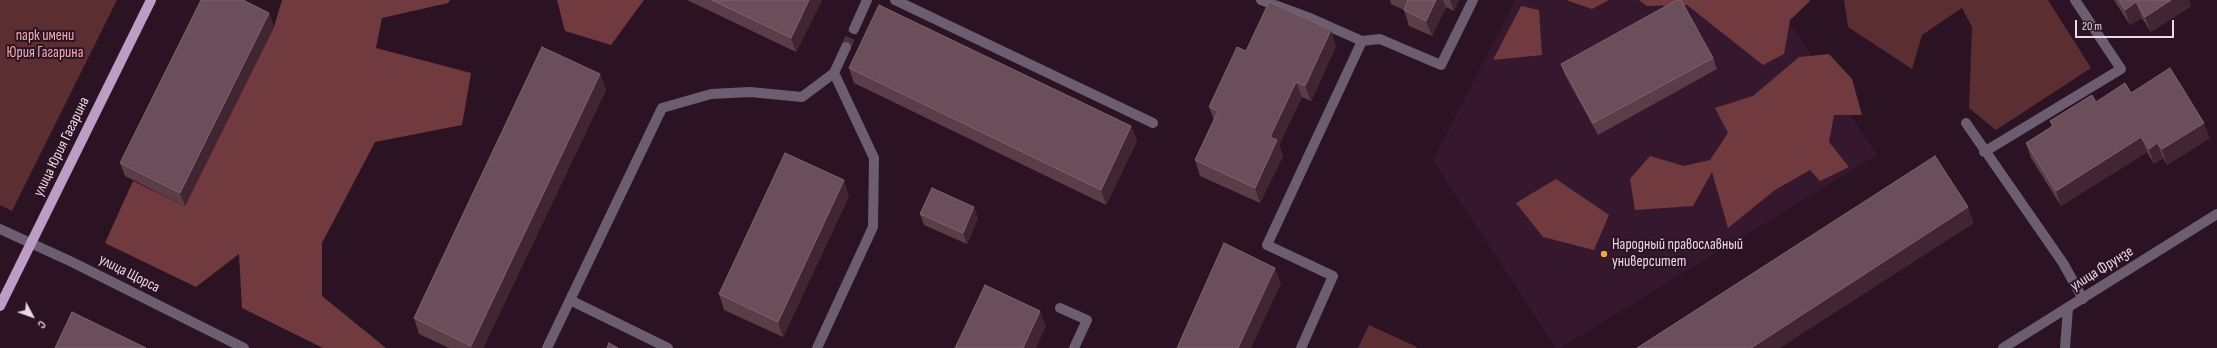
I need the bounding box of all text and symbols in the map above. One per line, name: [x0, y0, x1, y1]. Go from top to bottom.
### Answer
scale bar: [2077, 12, 2176, 38]
text: 20 m: [2082, 19, 2102, 34]
park label: парк имени Юрия Гагарина: [7, 27, 83, 62]
street label: улица Юрия Гагарина: [30, 94, 94, 200]
place label: Народный православный университет: [1612, 236, 1743, 271]
street label: улица Фрунзе: [2067, 243, 2137, 295]
marker: Народный православный университет: [1599, 249, 1609, 259]
street label: улица Щорса: [96, 251, 162, 297]
north arrow: [12, 296, 52, 336]
text: С: [35, 318, 48, 331]

